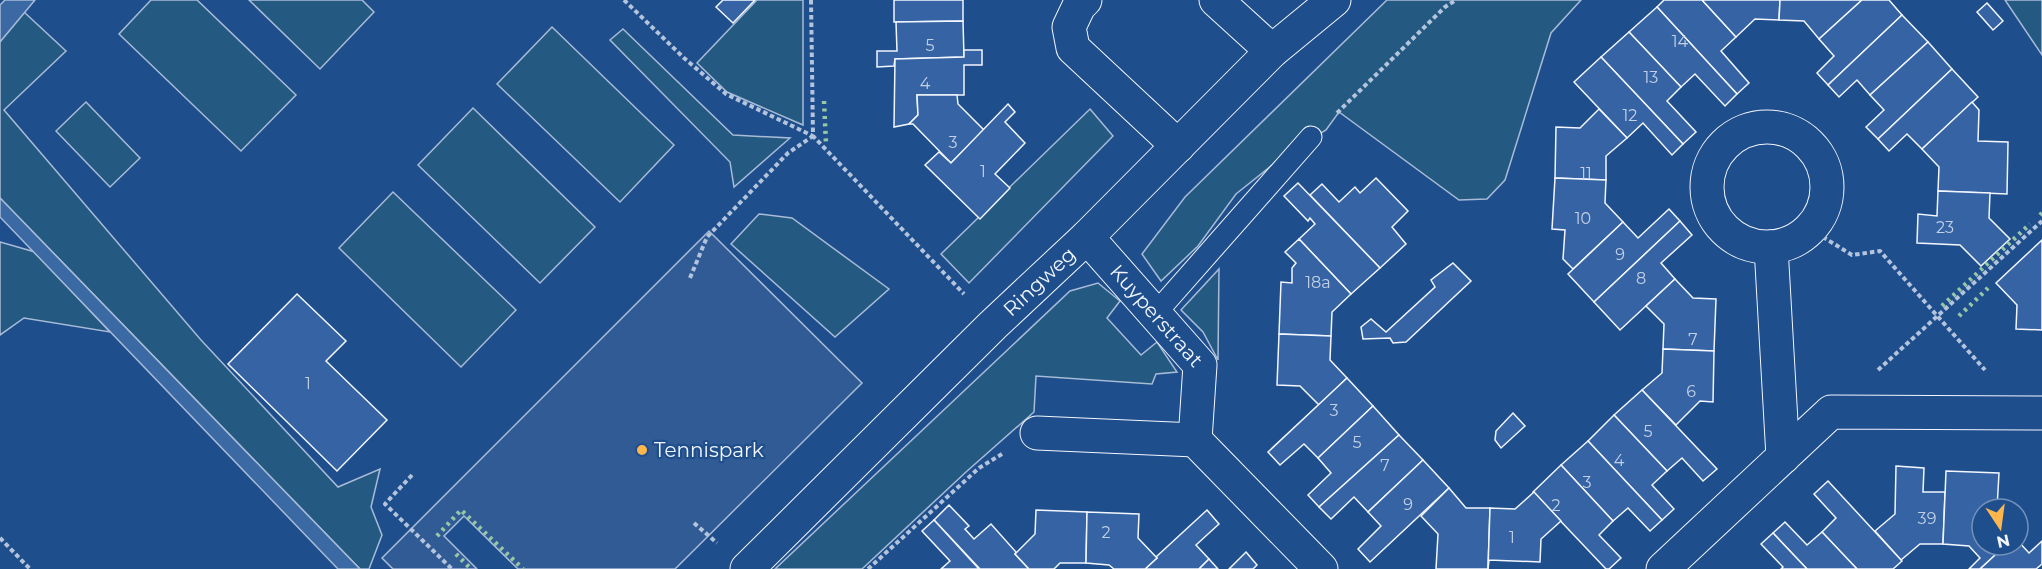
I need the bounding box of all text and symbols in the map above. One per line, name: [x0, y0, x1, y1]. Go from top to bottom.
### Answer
house number: 14: [1672, 32, 1689, 51]
house number: 5: [925, 36, 935, 55]
house number: 13: [1644, 68, 1658, 87]
house number: 4: [920, 74, 931, 93]
house number: 12: [1623, 106, 1637, 125]
house number: 3: [948, 133, 958, 152]
house number: 1: [980, 162, 986, 181]
house number: 11: [1580, 164, 1592, 183]
house number: 10: [1575, 209, 1591, 228]
house number: 23: [1936, 218, 1954, 237]
street label: Ringweg: [998, 242, 1080, 321]
house number: 9: [1615, 245, 1625, 264]
street label: Kuyperstraat: [1105, 260, 1208, 372]
house number: 8: [1636, 269, 1646, 288]
house number: 18a: [1305, 273, 1331, 292]
house number: 7: [1688, 330, 1698, 349]
house number: 1: [305, 374, 311, 393]
house number: 6: [1686, 382, 1696, 401]
house number: 3: [1329, 401, 1339, 420]
house number: 5: [1643, 422, 1653, 441]
house number: 5: [1352, 433, 1362, 452]
place label: Tennispark: [654, 438, 764, 462]
marker: Tennispark: [635, 443, 649, 457]
house number: 4: [1614, 451, 1625, 470]
house number: 7: [1380, 456, 1390, 475]
house number: 3: [1582, 473, 1592, 492]
house number: 9: [1403, 495, 1413, 514]
house number: 2: [1551, 496, 1561, 515]
north arrow: [1970, 497, 2030, 557]
house number: 39: [1918, 509, 1936, 528]
house number: 2: [1101, 523, 1111, 542]
house number: 1: [1509, 528, 1515, 547]
text: N: [1995, 530, 2012, 552]

